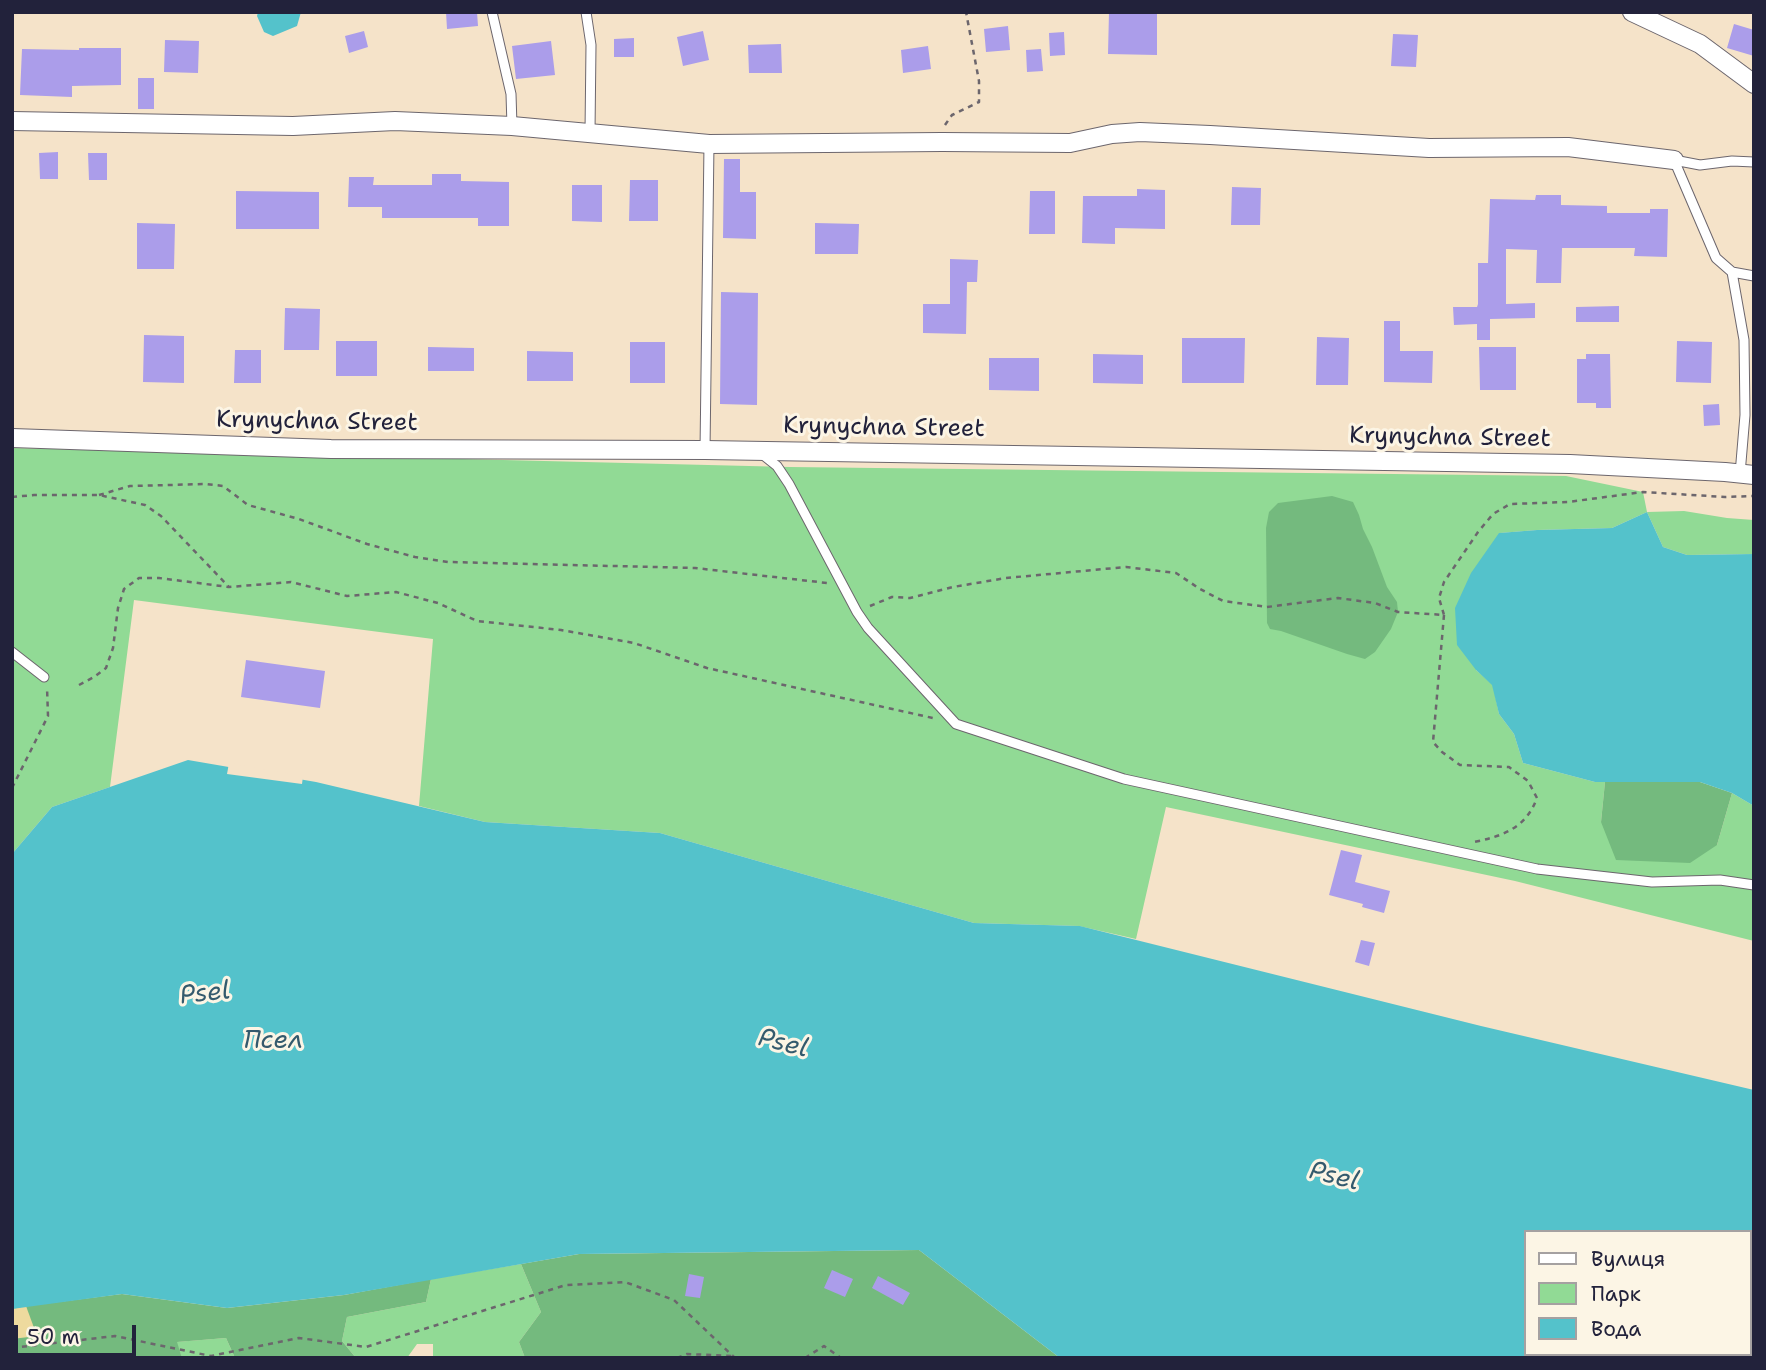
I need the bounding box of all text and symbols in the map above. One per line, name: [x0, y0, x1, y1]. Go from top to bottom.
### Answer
street label: Krynychna Street: [216, 406, 418, 438]
street label: Krynychna Street: [783, 412, 985, 444]
street label: Krynychna Street: [1349, 422, 1551, 454]
water label: Psel: [178, 976, 232, 1012]
water label: Psel: [755, 1023, 811, 1065]
water label: Псел: [243, 1025, 303, 1057]
water label: Psel: [1306, 1156, 1362, 1198]
legend: [1524, 1230, 1752, 1356]
text: Вулиця: [1591, 1245, 1665, 1273]
text: Парк: [1591, 1280, 1641, 1308]
scale bar: [18, 1310, 140, 1354]
text: Вода: [1591, 1315, 1641, 1343]
text: 50 m: [27, 1323, 80, 1351]

